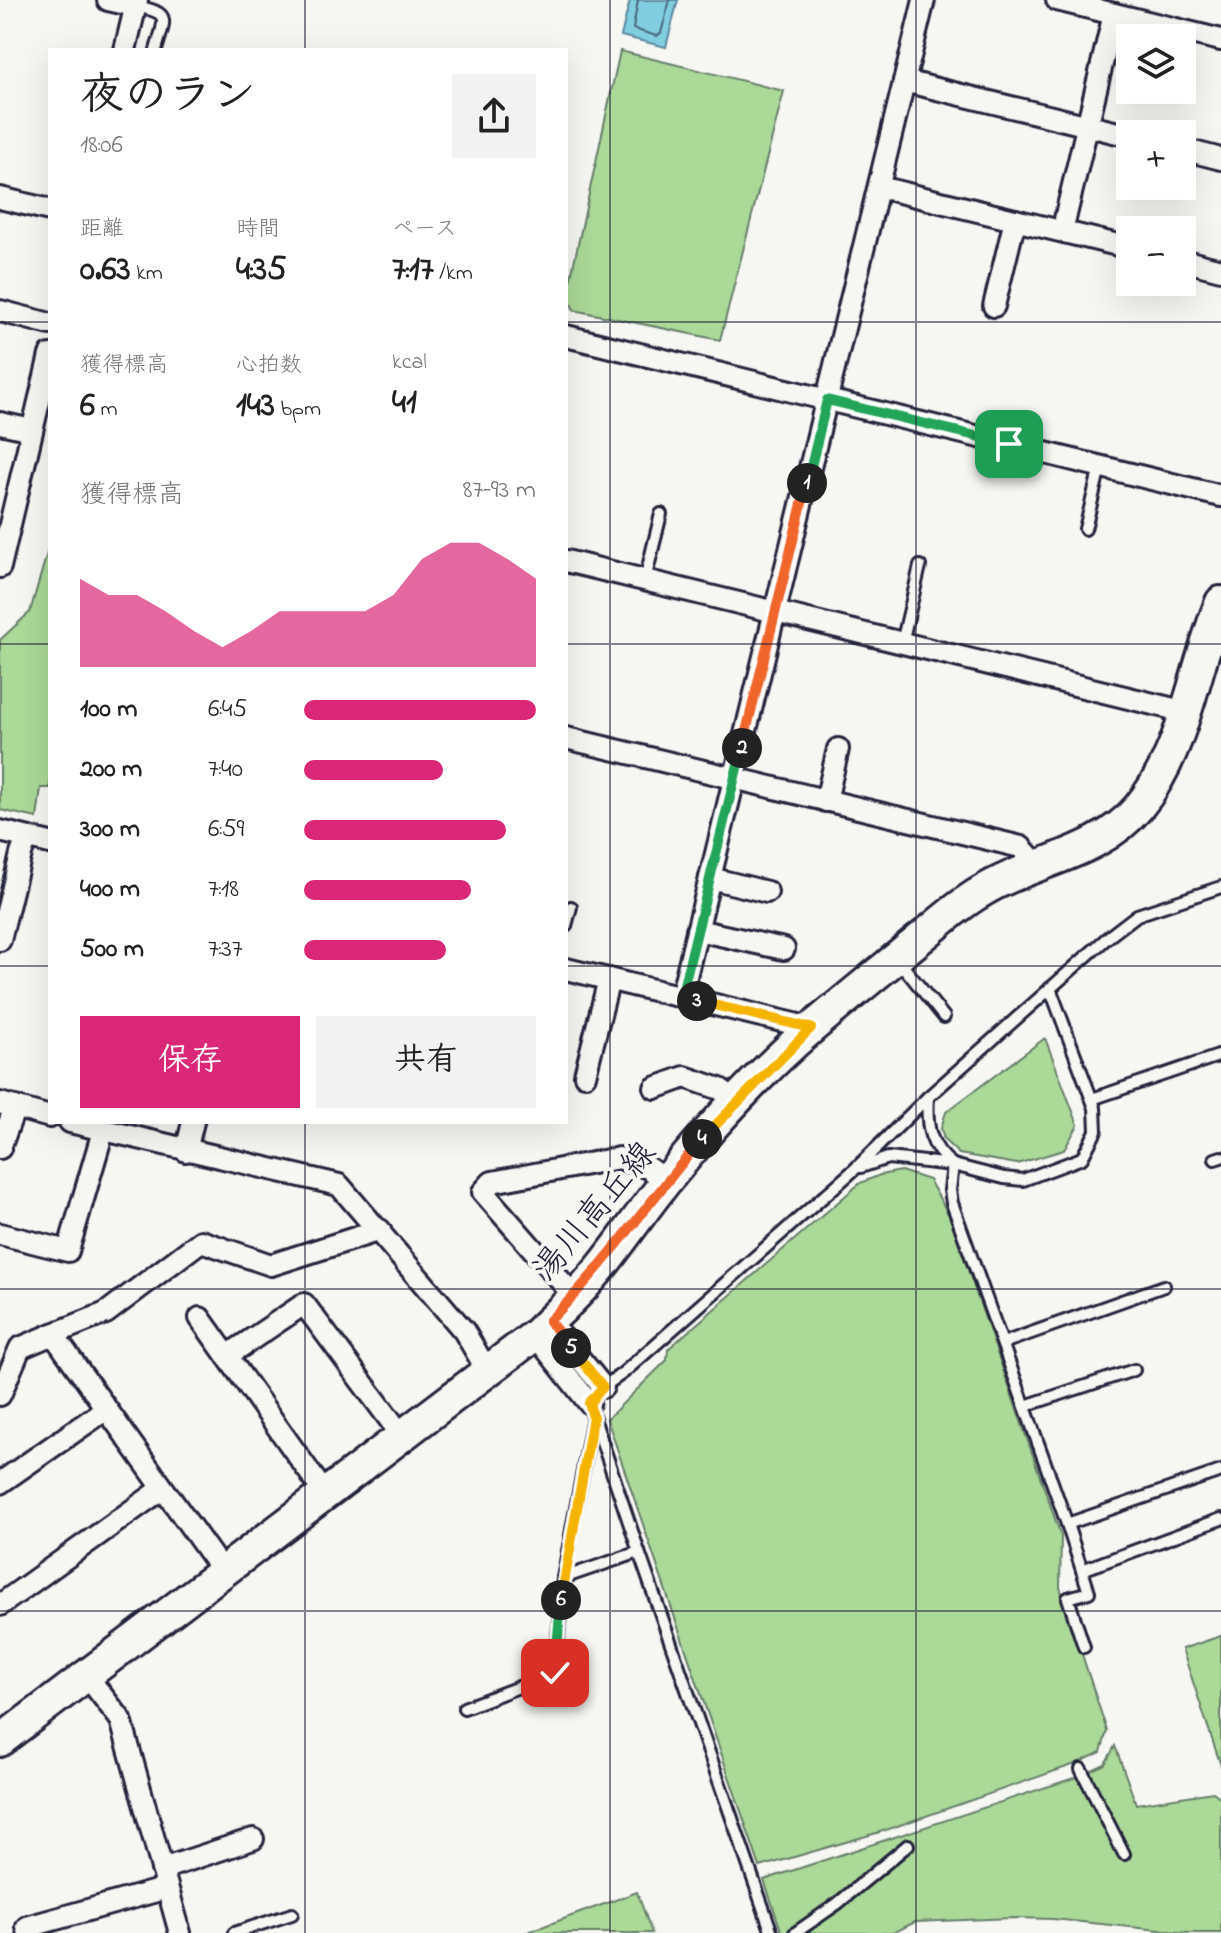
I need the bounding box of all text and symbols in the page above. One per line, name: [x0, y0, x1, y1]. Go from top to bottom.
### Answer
map controls: [1116, 24, 1196, 296]
button: layers: [1116, 24, 1196, 104]
text: 夜のラン: [80, 65, 256, 129]
button: share: [452, 74, 536, 158]
button: +: [1116, 120, 1196, 200]
text: 18:06: [80, 127, 123, 165]
text: 距離: [80, 214, 124, 246]
text: 時間: [236, 214, 280, 246]
text: ペース: [392, 214, 457, 246]
button: −: [1116, 216, 1196, 296]
text: 0.63: [80, 246, 131, 296]
text: 4:35: [236, 246, 286, 296]
text: 7:17: [392, 246, 434, 296]
text: km: [131, 258, 163, 290]
text: /km: [434, 258, 473, 290]
text: kcal: [392, 347, 427, 379]
text: 獲得標高: [80, 350, 168, 382]
text: 心拍数: [236, 350, 302, 382]
text: 41: [392, 379, 417, 429]
text: 6: [80, 382, 95, 432]
text: 143: [236, 382, 275, 432]
text: m: [95, 394, 118, 426]
text: bpm: [275, 394, 321, 426]
pin: [975, 410, 1043, 478]
icon: arrive: [987, 422, 1031, 466]
pin: 1: [787, 463, 827, 503]
text: 1: [804, 467, 811, 499]
text: 87–93 m: [463, 472, 536, 510]
text: 獲得標高: [80, 477, 184, 515]
text: 100 m: [80, 691, 137, 729]
text: 6:45: [208, 691, 247, 729]
pin: 2: [722, 728, 762, 768]
text: 2: [737, 732, 747, 764]
text: 200 m: [80, 751, 142, 789]
text: 7:40: [208, 751, 243, 789]
text: 300 m: [80, 811, 140, 849]
text: 6:59: [208, 811, 244, 849]
text: 400 m: [80, 871, 140, 909]
text: 7:18: [208, 871, 239, 909]
text: 500 m: [80, 931, 144, 969]
text: 7:37: [208, 931, 242, 969]
pin: 3: [677, 981, 717, 1021]
text: 3: [692, 985, 702, 1017]
button: 保存: [80, 1016, 300, 1108]
button: 共有: [316, 1016, 536, 1108]
pin: 4: [682, 1119, 722, 1159]
text: 4: [697, 1123, 707, 1155]
street label: 湯川高丘線: [522, 1131, 670, 1294]
pin: 5: [551, 1328, 591, 1368]
text: 5: [565, 1332, 577, 1364]
pin: 6: [541, 1580, 581, 1620]
text: 6: [556, 1584, 566, 1616]
pin: [521, 1639, 589, 1707]
icon: check: [533, 1651, 577, 1695]

